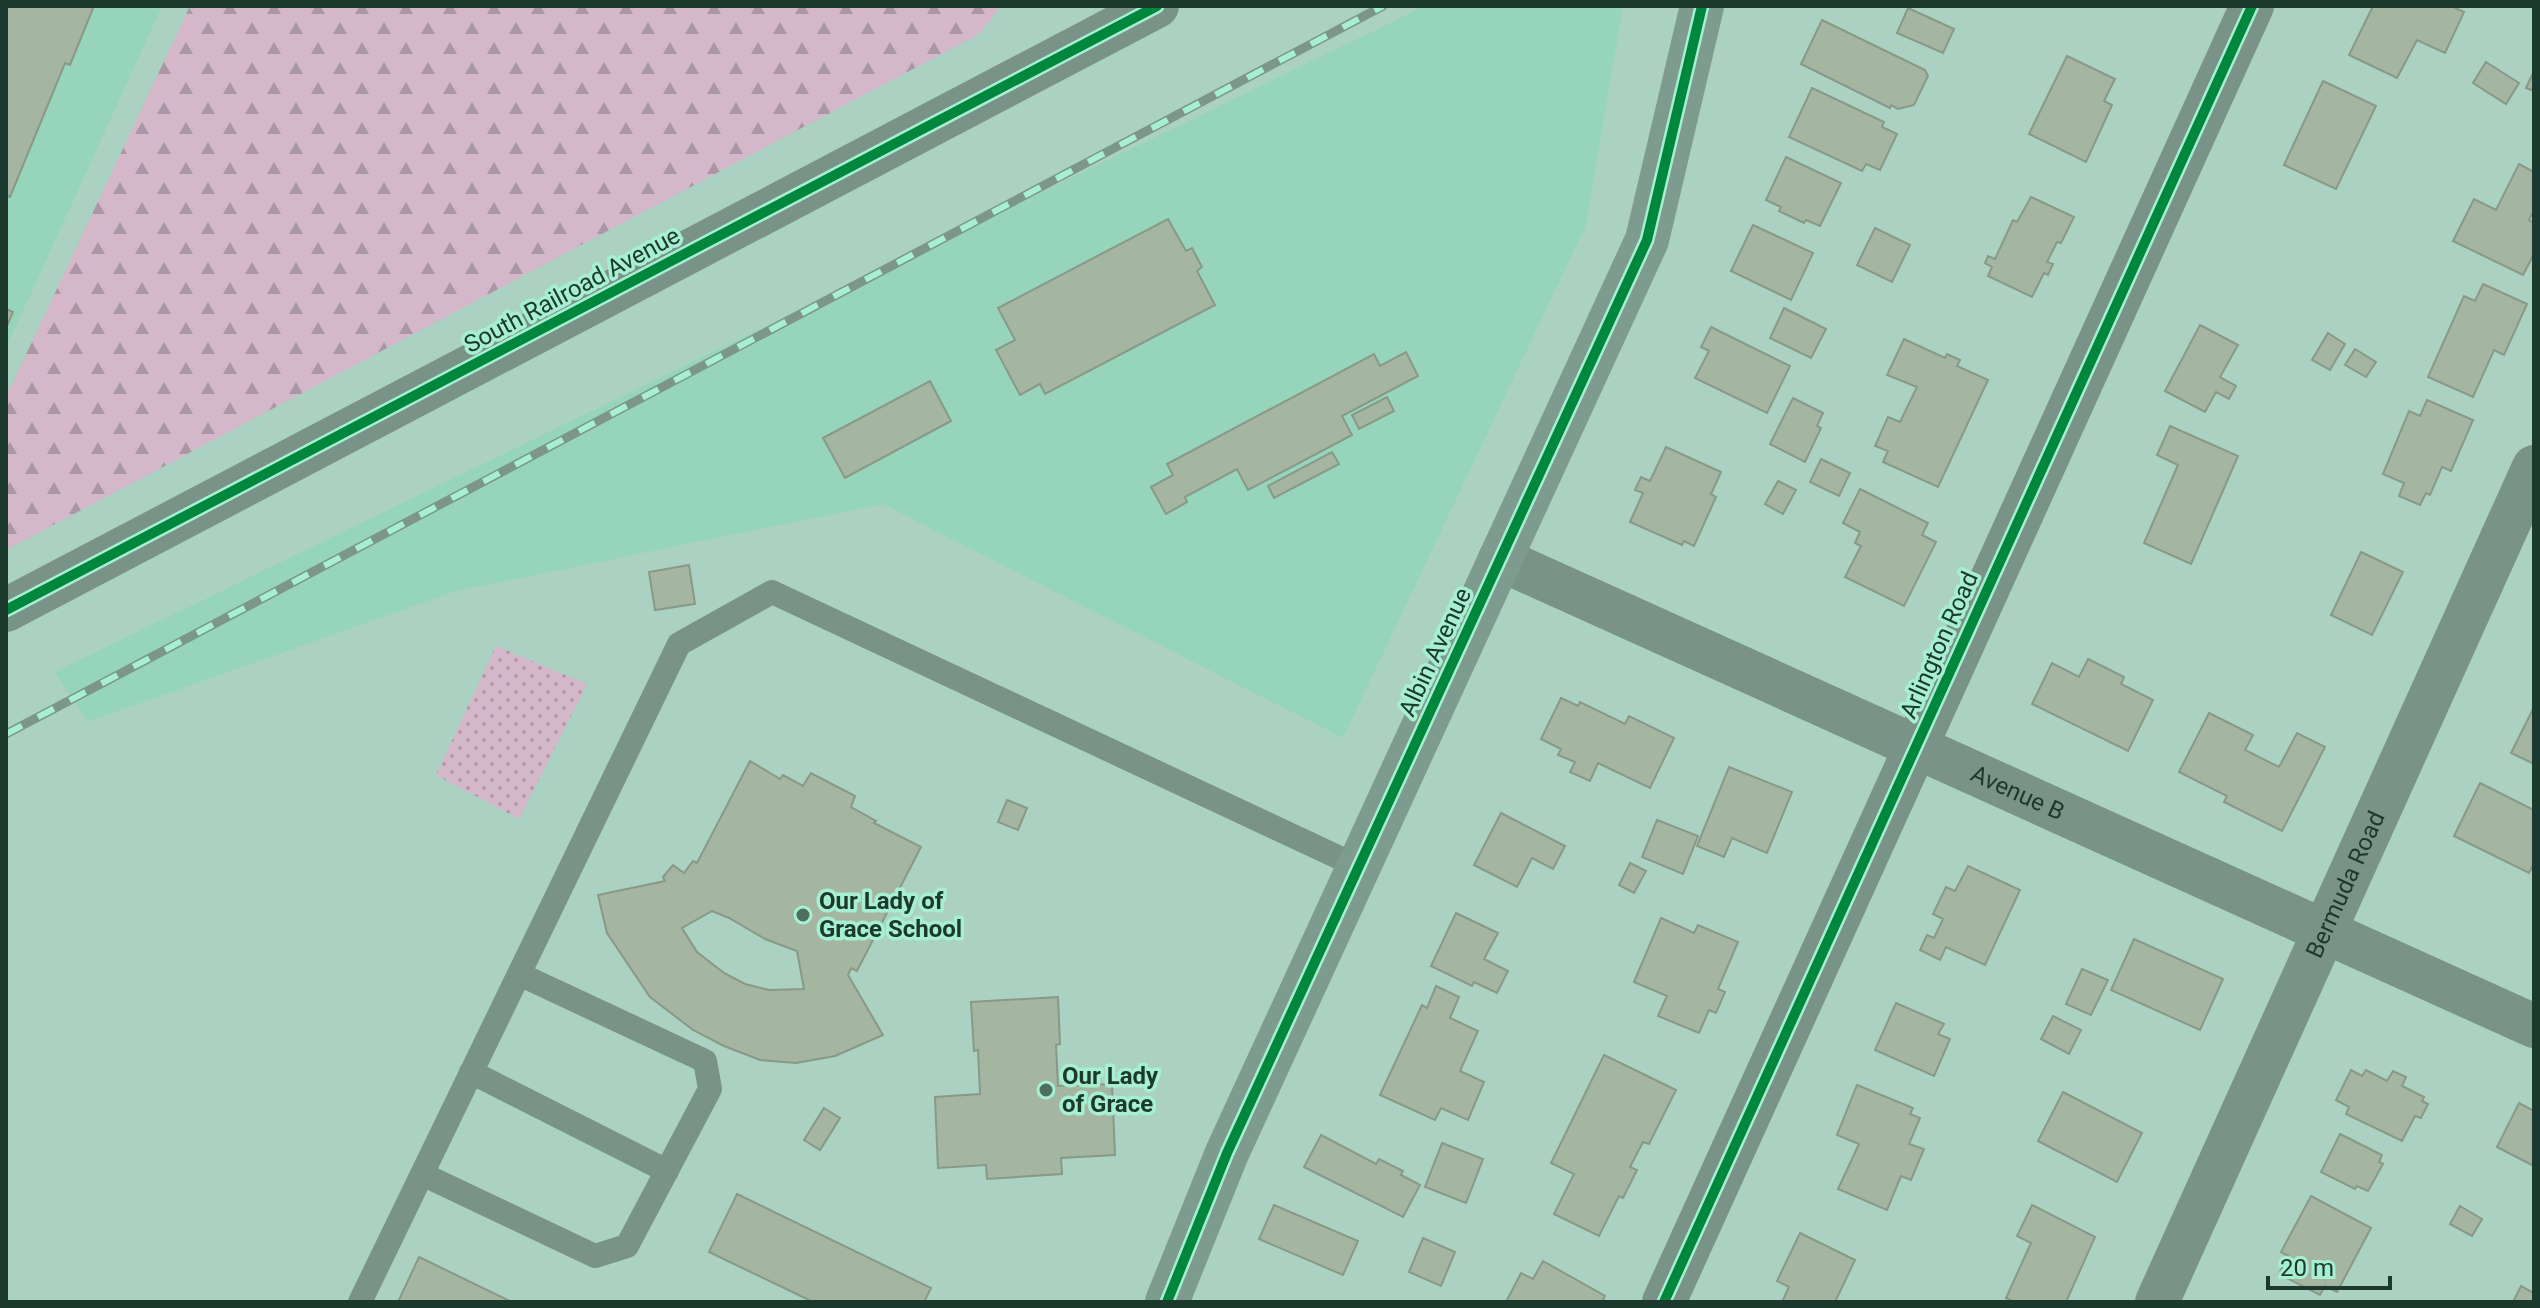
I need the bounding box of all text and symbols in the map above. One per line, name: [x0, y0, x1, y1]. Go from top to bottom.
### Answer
street label: South Railroad Avenue: [459, 221, 685, 359]
street label: Arlington Road: [1894, 567, 1984, 723]
street label: Albin Avenue: [1393, 583, 1477, 721]
street label: Avenue B: [1967, 760, 2069, 826]
street label: Bermuda Road: [2300, 807, 2391, 962]
place label: Our Lady of Grace School: [819, 887, 962, 943]
marker: Our Lady of Grace School: [794, 906, 812, 924]
place label: Our Lady of Grace: [1062, 1062, 1159, 1118]
marker: Our Lady of Grace: [1037, 1081, 1055, 1099]
scale bar: [2268, 1240, 2390, 1290]
text: 20 m: [2280, 1254, 2334, 1282]

